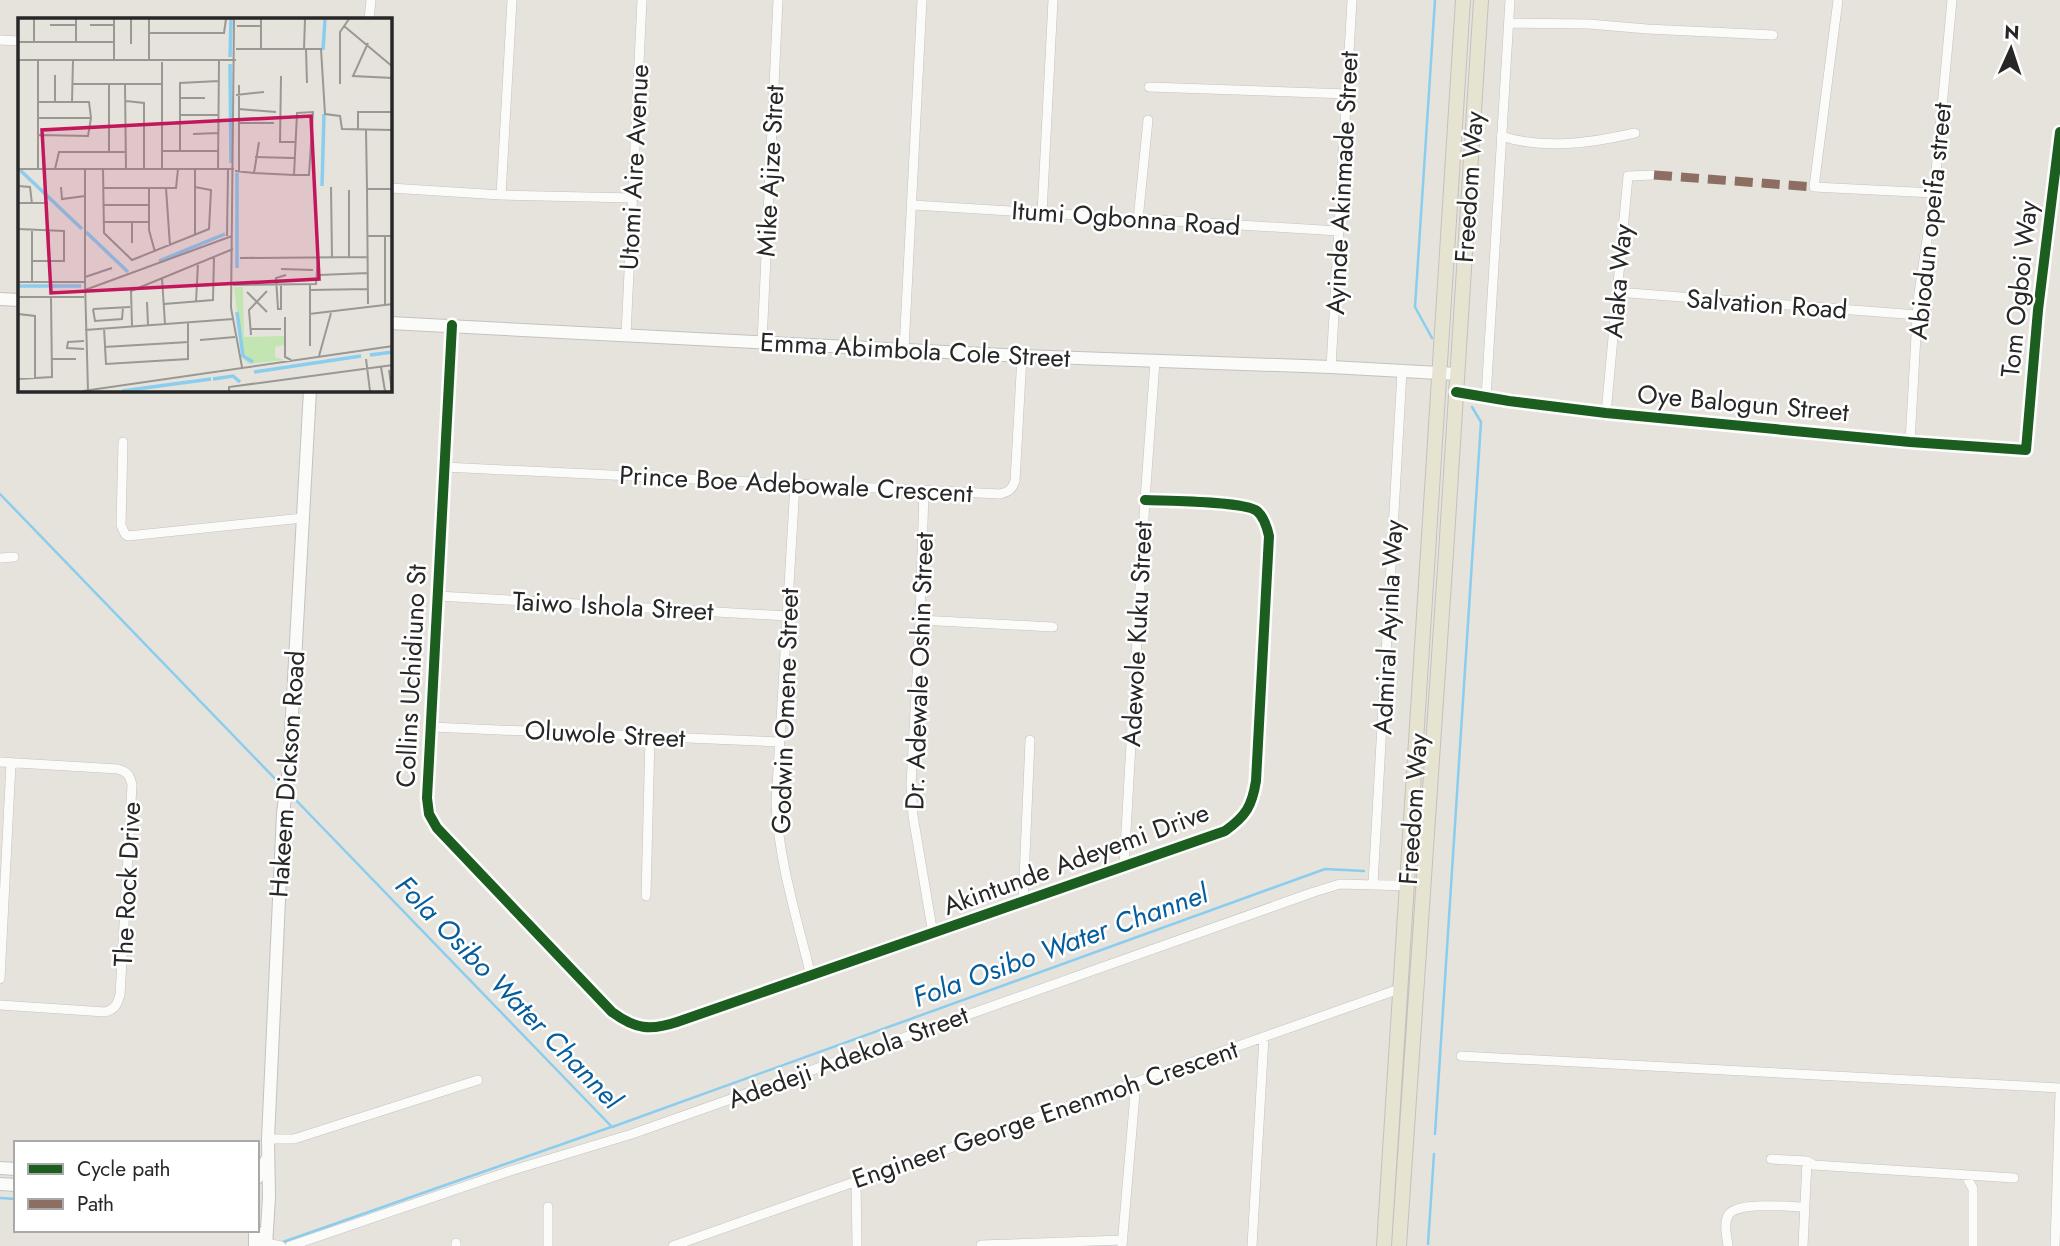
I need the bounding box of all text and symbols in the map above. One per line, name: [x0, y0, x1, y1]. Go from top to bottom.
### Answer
north arrow: [1976, 14, 2046, 84]
inset map: [18, 18, 392, 392]
text: N: [2004, 19, 2020, 46]
street label: Ayinde Akinmade Street: [1316, 50, 1368, 316]
street label: Utomi Aire Avenue: [610, 63, 658, 271]
street label: Mike Ajize Stret: [747, 83, 794, 258]
street label: Abiodun opeifa street: [1899, 100, 1961, 341]
street label: Freedom Way: [1445, 109, 1493, 264]
street label: Itumi Ogbonna Road: [1010, 191, 1242, 245]
street label: Tom Ogboi Way: [1991, 198, 2047, 379]
street label: Alaka Way: [1594, 222, 1642, 340]
street label: Salvation Road: [1685, 279, 1849, 329]
street label: Emma Abimbola Cole Street: [759, 323, 1072, 377]
street label: Oye Balogun Street: [1636, 375, 1851, 431]
street label: Prince Boe Adebowale Crescent: [618, 456, 974, 512]
street label: Admiral Ayinla Way: [1363, 518, 1413, 735]
street label: Adewole Kuku Street: [1112, 519, 1162, 748]
street label: Dr. Adewale Oshin Street: [895, 531, 943, 811]
street label: Collins Uchidiuno St: [386, 563, 436, 788]
street label: Taiwo Ishola Street: [512, 582, 715, 630]
street label: Godwin Omene Street: [762, 587, 808, 835]
street label: Hakeem Dickson Road: [259, 649, 315, 899]
street label: Oluwole Street: [524, 711, 687, 757]
street label: Freedom Way: [1389, 731, 1437, 886]
street label: Akintunde Adeyemi Drive: [938, 793, 1214, 925]
street label: The Rock Drive: [104, 801, 150, 967]
water label: Fola Osibo Water Channel: [386, 866, 633, 1120]
water label: Fola Osibo Water Channel: [907, 872, 1215, 1018]
street label: Adedeji Adekola Street: [722, 996, 974, 1118]
street label: Engineer George Enenmoh Crescent: [847, 1030, 1244, 1198]
legend: [14, 1141, 259, 1232]
text: Cycle path: [77, 1154, 170, 1184]
text: Path: [77, 1189, 114, 1219]

